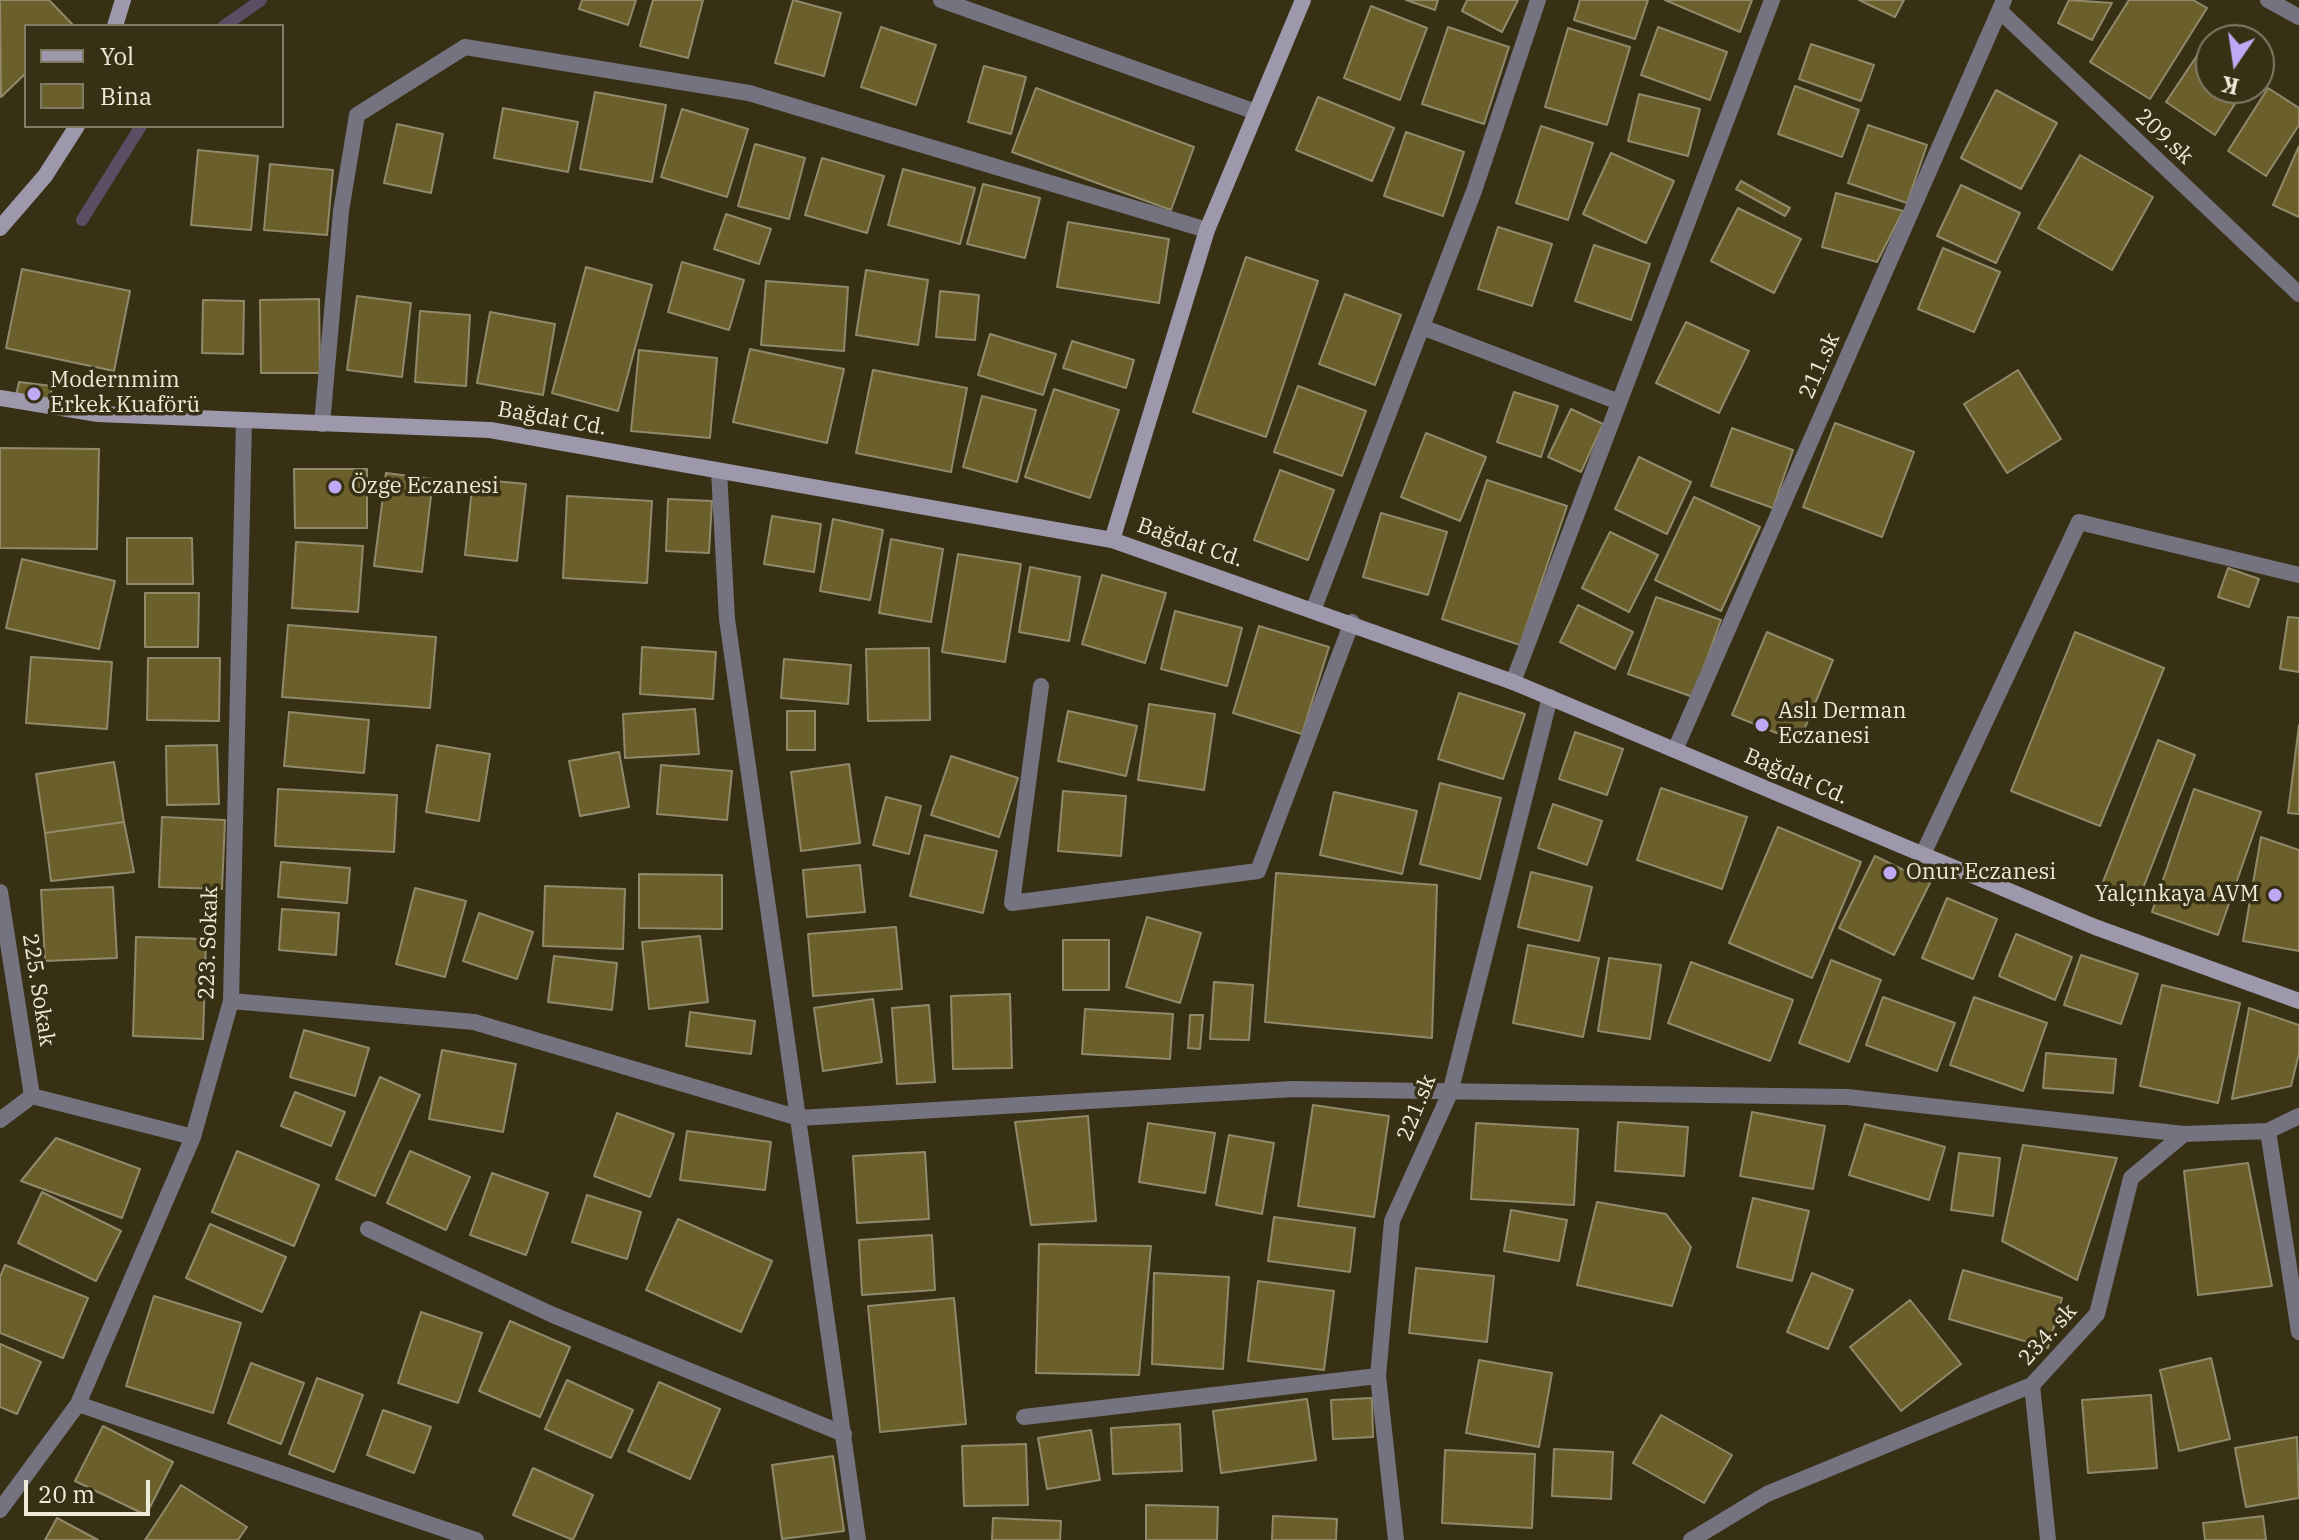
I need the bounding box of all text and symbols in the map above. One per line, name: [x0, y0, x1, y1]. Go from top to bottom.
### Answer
legend: [24, 24, 284, 128]
north arrow: [2195, 24, 2275, 104]
text: Yol: [100, 40, 134, 72]
text: K: [2218, 70, 2241, 102]
text: Bina: [100, 80, 152, 112]
street label: 209.sk: [2130, 104, 2198, 170]
street label: 211.sk: [1794, 329, 1846, 403]
place label: Modernmim Erkek Kuaförü: [50, 368, 200, 420]
marker: Modernmim Erkek Kuaförü: [25, 385, 43, 403]
street label: Bağdat Cd.: [495, 396, 609, 442]
place label: Özge Eczanesi: [351, 474, 499, 500]
marker: Özge Eczanesi: [326, 478, 344, 496]
street label: Bağdat Cd.: [1134, 513, 1246, 573]
place label: Aslı Derman Eczanesi: [1778, 699, 1907, 750]
marker: Aslı Derman Eczanesi: [1753, 716, 1771, 734]
street label: Bağdat Cd.: [1740, 743, 1852, 811]
place label: Onur Eczanesi: [1906, 860, 2056, 886]
marker: Onur Eczanesi: [1881, 864, 1899, 882]
place label: Yalçınkaya AVM: [2095, 882, 2259, 908]
street label: 223. Sokak: [194, 886, 224, 1000]
marker: Yalçınkaya AVM: [2266, 886, 2284, 904]
street label: 225. Sokak: [16, 932, 60, 1048]
street label: 221.sk: [1392, 1071, 1442, 1145]
street label: 234. sk: [2013, 1299, 2083, 1371]
scale bar: [28, 1464, 154, 1514]
text: 20 m: [38, 1478, 95, 1510]

